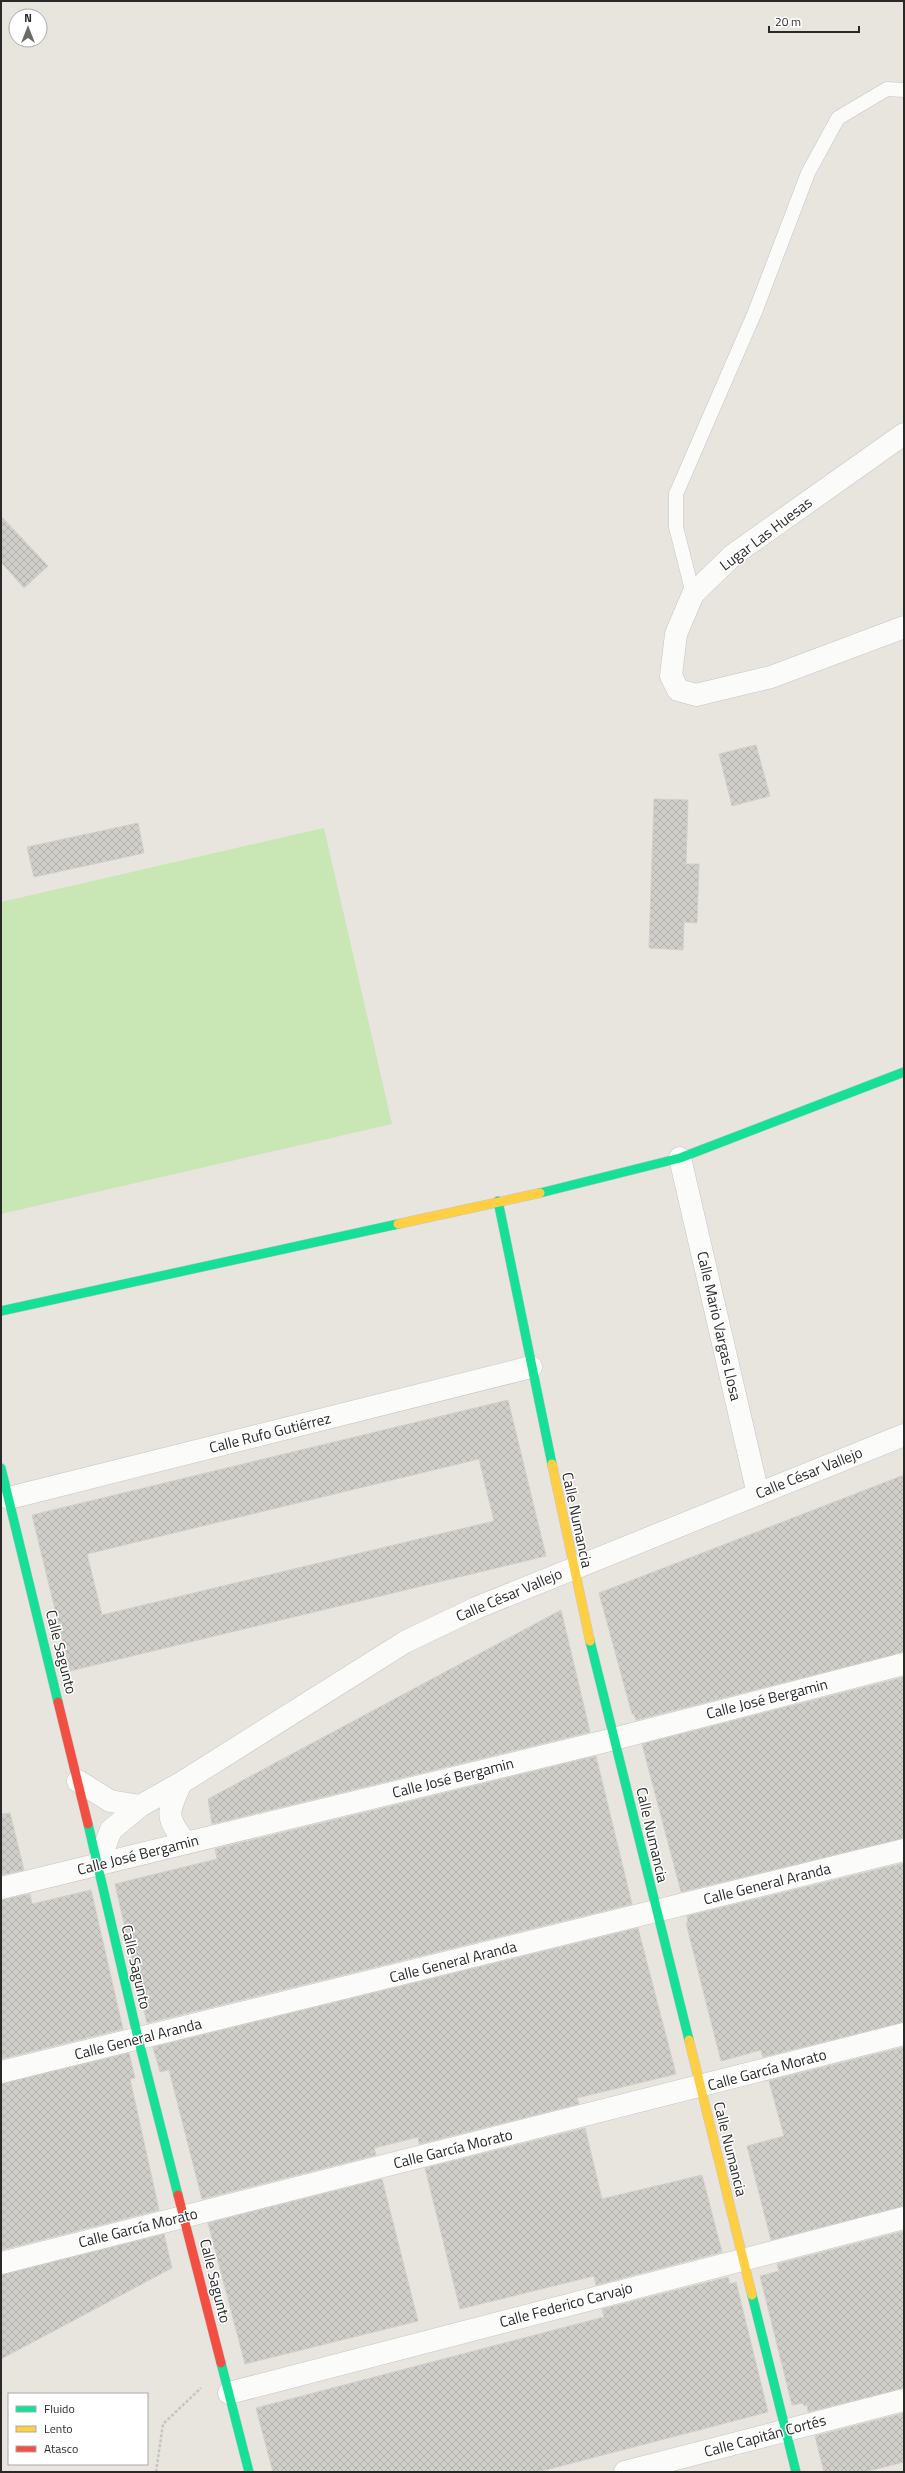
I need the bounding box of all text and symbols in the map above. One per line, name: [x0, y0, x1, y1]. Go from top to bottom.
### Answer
north arrow: [8, 8, 48, 48]
scale bar: [769, 8, 859, 34]
text: N: [24, 10, 32, 26]
text: 20 m: [775, 12, 801, 31]
street label: Lugar Las Huesas: [714, 491, 817, 576]
street label: Calle Mario Vargas Llosa: [691, 1249, 748, 1403]
street label: Calle Rufo Gutiérrez: [207, 1406, 333, 1459]
street label: Calle César Vallejo: [752, 1441, 866, 1504]
street label: Calle Numancia: [556, 1470, 599, 1570]
street label: Calle César Vallejo: [452, 1562, 566, 1627]
street label: Calle Sagunto: [40, 1607, 83, 1696]
street label: Calle José Bergamin: [704, 1672, 830, 1725]
street label: Calle José Bergamin: [390, 1751, 516, 1804]
street label: Calle Numancia: [630, 1785, 675, 1885]
street label: Calle José Bergamin: [75, 1828, 201, 1881]
street label: Calle General Aranda: [701, 1856, 833, 1910]
street label: Calle Sagunto: [116, 1922, 157, 2011]
street label: Calle General Aranda: [387, 1934, 519, 1988]
street label: Calle General Aranda: [72, 2011, 204, 2065]
street label: Calle García Morato: [705, 2043, 829, 2096]
street label: Calle Numancia: [708, 2099, 753, 2199]
street label: Calle García Morato: [391, 2123, 515, 2174]
street label: Calle García Morato: [76, 2202, 200, 2253]
street label: Calle Sagunto: [194, 2236, 237, 2325]
street label: Calle Federico Carvajo: [497, 2276, 635, 2333]
legend: [8, 2393, 148, 2465]
text: Fluido: [44, 2399, 75, 2418]
street label: Calle Capitán Cortés: [701, 2408, 828, 2463]
text: Lento: [44, 2419, 73, 2438]
text: Atasco: [44, 2439, 78, 2458]

